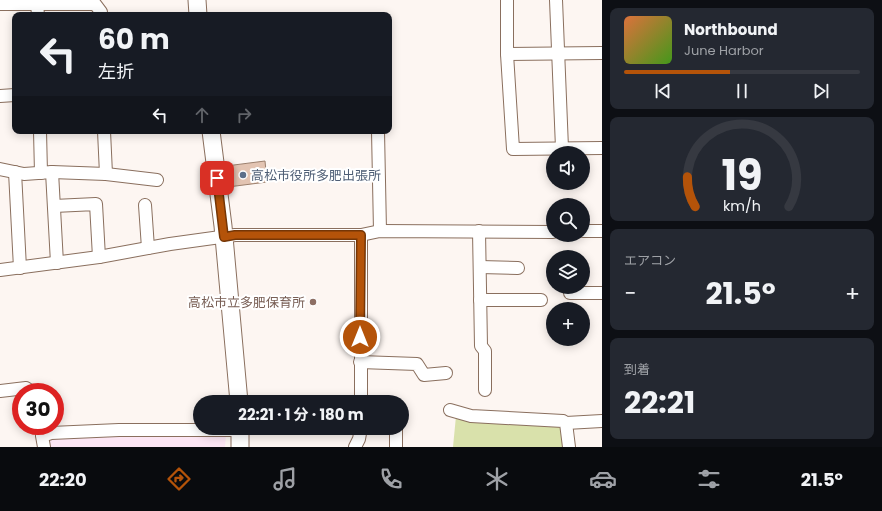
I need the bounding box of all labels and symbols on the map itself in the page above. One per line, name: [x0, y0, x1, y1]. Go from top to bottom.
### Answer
pin: [200, 161, 234, 195]
place label: 高松市役所多肥出張所: [251, 166, 381, 185]
marker: 高松市役所多肥出張所: [238, 170, 248, 180]
place label: 高松市立多肥保育所: [188, 293, 305, 312]
marker: 高松市立多肥保育所: [308, 297, 318, 307]
position arrow: [339, 316, 381, 358]
speed limit sign: 30: [12, 383, 64, 435]

